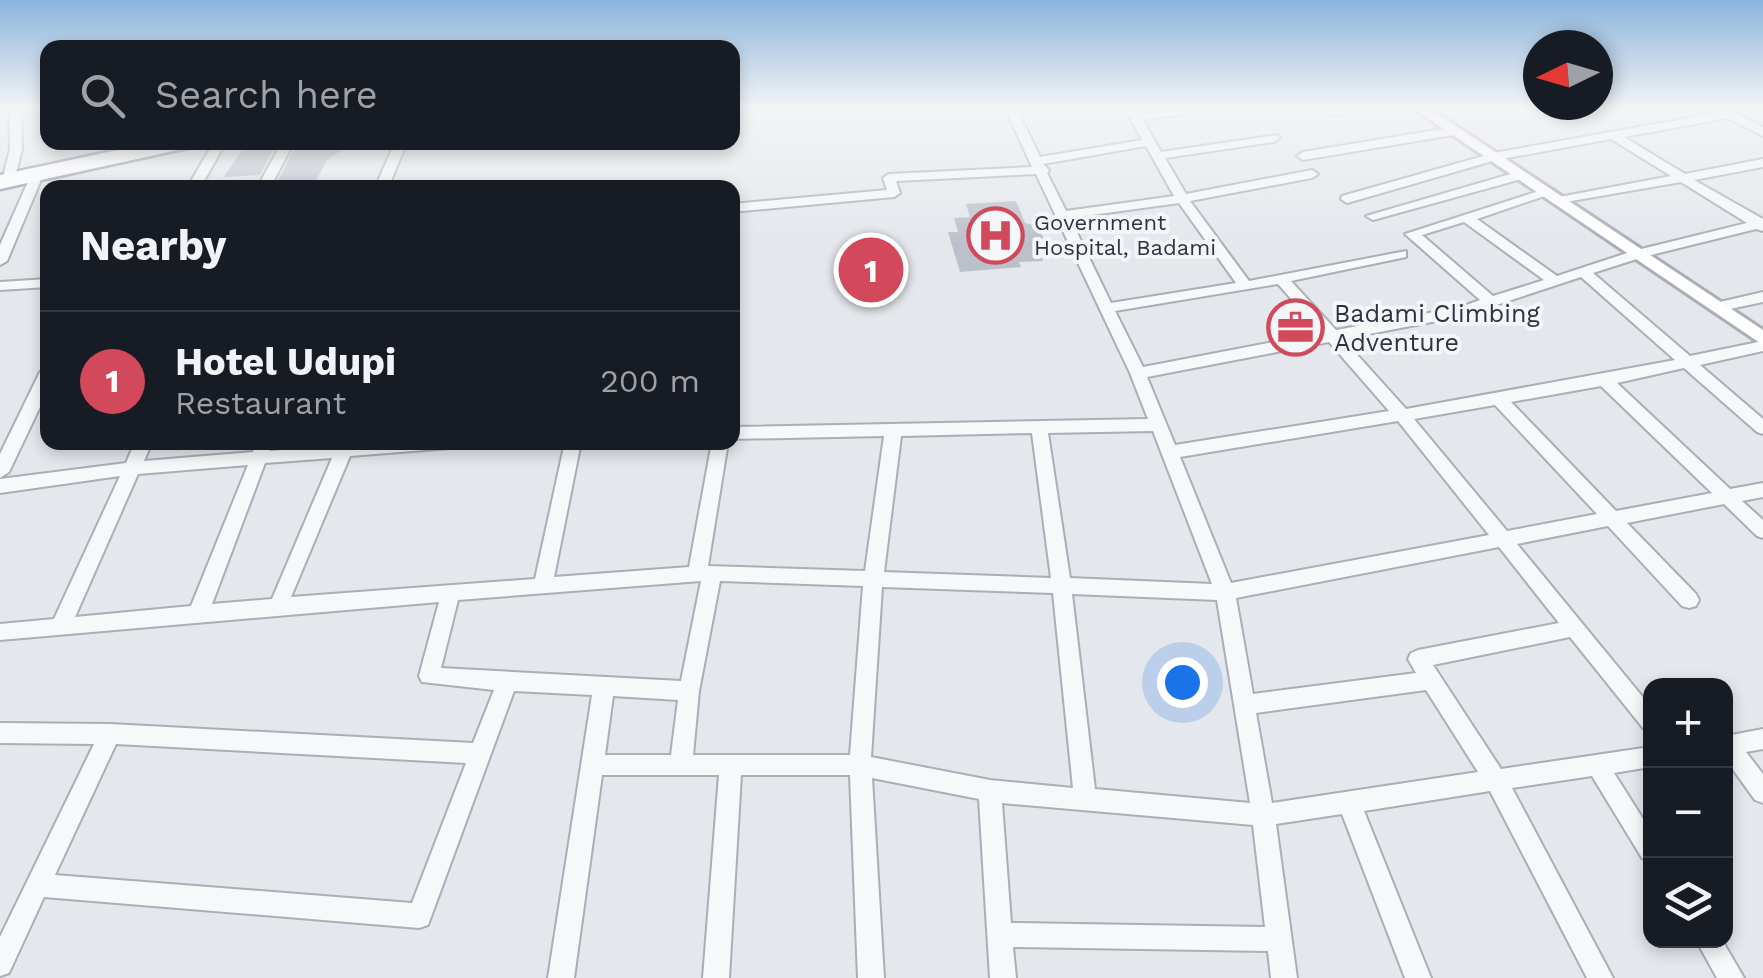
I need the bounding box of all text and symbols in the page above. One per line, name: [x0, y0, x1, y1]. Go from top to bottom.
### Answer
north arrow: [1523, 30, 1613, 120]
search box: [40, 40, 740, 150]
icon: search: [75, 68, 130, 123]
text: Search here: [155, 73, 378, 117]
hospital icon: Government Hospital, Badami: [965, 205, 1025, 265]
place label: Government Hospital, Badami: [1034, 210, 1216, 260]
text: Nearby: [80, 221, 227, 270]
pin: 1: [838, 232, 904, 308]
office icon: Badami Climbing Adventure: [1265, 297, 1325, 357]
place label: Badami Climbing Adventure: [1334, 299, 1540, 357]
text: Hotel Udupi: [175, 340, 396, 384]
text: 1: [106, 362, 119, 400]
text: 200 m: [600, 362, 700, 400]
text: Restaurant: [175, 384, 346, 422]
your location: [1157, 657, 1208, 708]
map controls: [1643, 678, 1733, 948]
button: +: [1643, 678, 1733, 768]
button: −: [1643, 768, 1733, 858]
button: layers: [1643, 858, 1733, 948]

